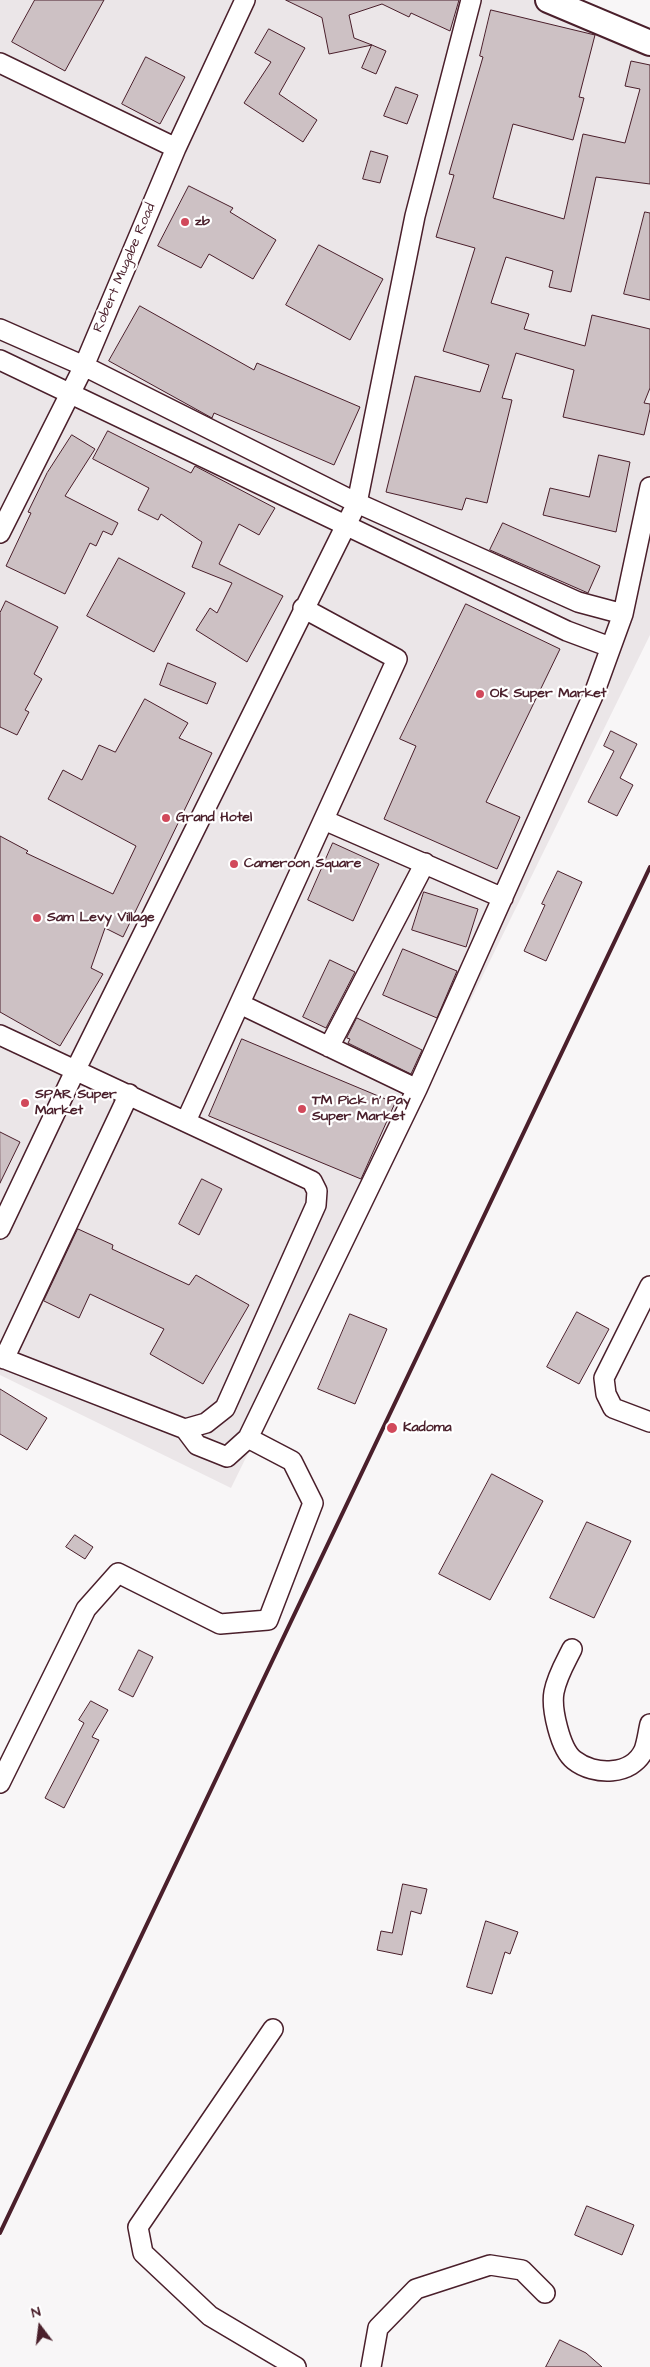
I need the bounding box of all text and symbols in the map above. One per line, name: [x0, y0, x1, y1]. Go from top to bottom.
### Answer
street label: Robert Mugabe Road: [90, 201, 160, 335]
place label: zb: [195, 214, 210, 230]
marker: zb: [179, 216, 191, 228]
place label: OK Super Market: [490, 686, 607, 702]
marker: OK Super Market: [474, 688, 486, 700]
place label: Grand Hotel: [176, 810, 252, 826]
marker: Grand Hotel: [160, 812, 172, 824]
place label: Cameroon Square: [244, 856, 361, 872]
marker: Cameroon Square: [228, 858, 240, 870]
place label: Sam Levy Village: [47, 910, 155, 926]
marker: Sam Levy Village: [31, 912, 43, 924]
place label: SPAR Super Market: [35, 1087, 117, 1120]
place label: TM Pick n' Pay Super Market: [312, 1093, 411, 1126]
marker: SPAR Super Market: [19, 1097, 31, 1109]
marker: TM Pick n' Pay Super Market: [296, 1103, 308, 1115]
place label: Kadoma: [403, 1420, 452, 1436]
marker: Kadoma: [385, 1421, 399, 1435]
north arrow: [15, 2302, 65, 2352]
text: N: [29, 2302, 43, 2323]

